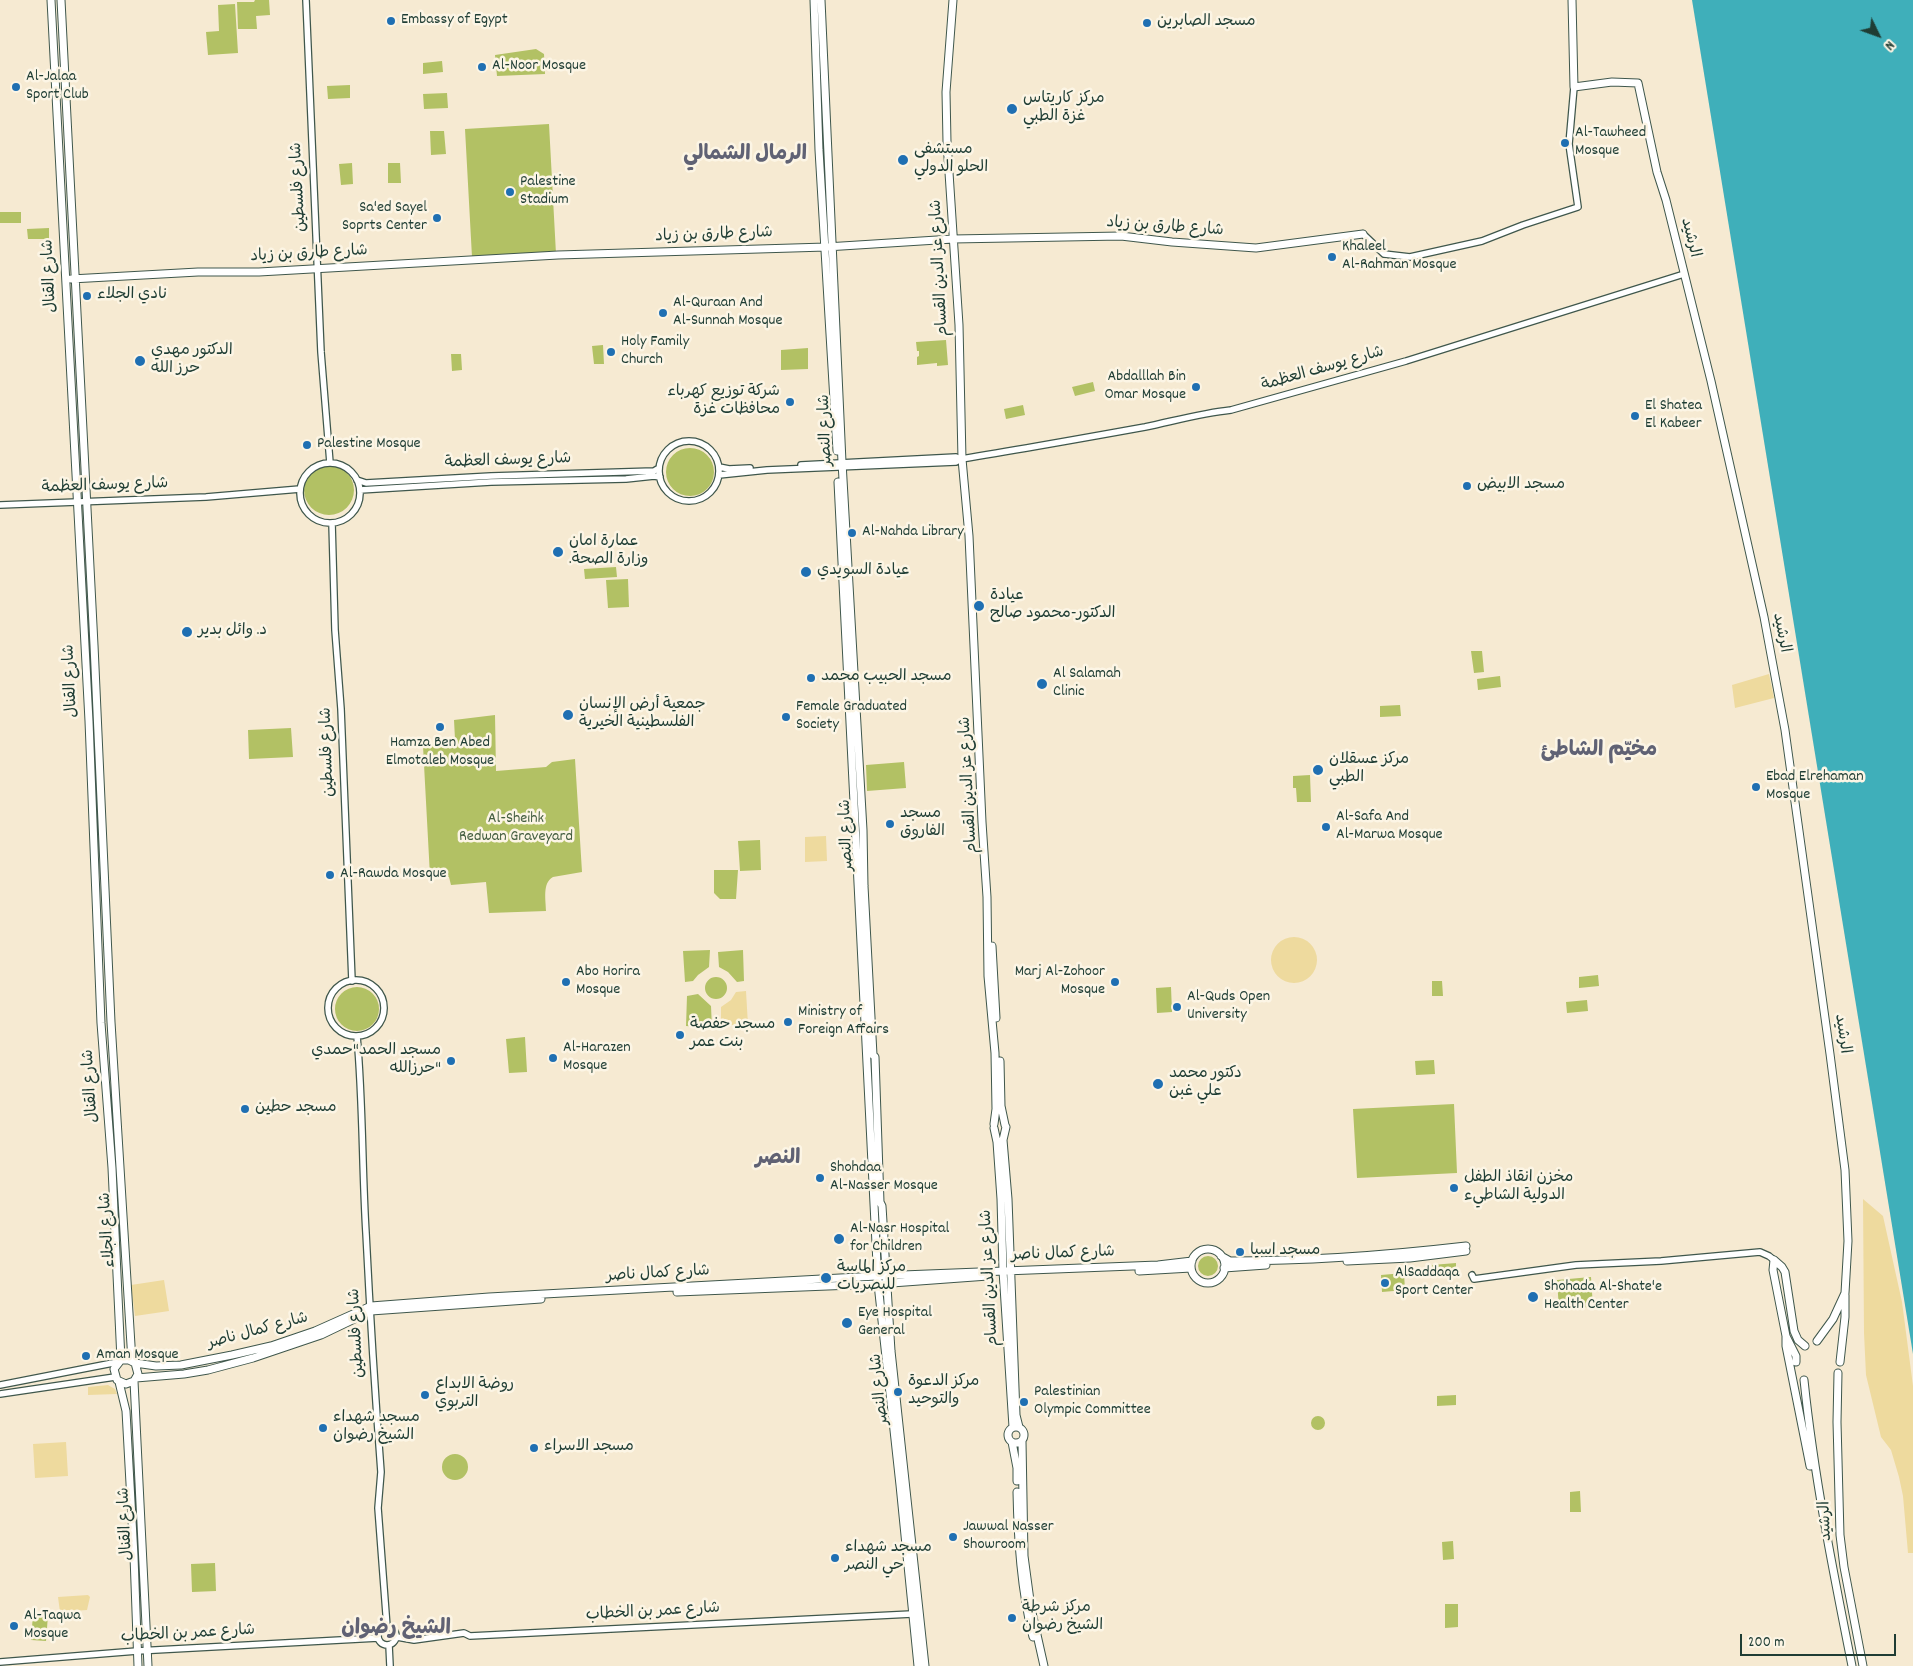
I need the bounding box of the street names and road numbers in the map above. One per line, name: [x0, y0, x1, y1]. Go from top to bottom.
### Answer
street label: شارع فلسطين: [288, 142, 312, 232]
street label: شارع عز الدين القسام: [928, 199, 954, 337]
street label: شارع طارق بن زياد: [1106, 214, 1224, 242]
street label: الرشيد: [1675, 216, 1703, 260]
street label: شارع طارق بن زياد: [655, 224, 773, 248]
street label: شارع القنال: [39, 239, 63, 313]
street label: شارع طارق بن زياد: [250, 242, 368, 268]
street label: شارع يوسف العظمة: [1260, 343, 1386, 397]
street label: شارع النصر: [816, 394, 838, 466]
street label: شارع يوسف العظمة: [444, 450, 572, 474]
street label: شارع يوسف العظمة: [41, 475, 169, 499]
street label: الرشيد: [1767, 611, 1793, 655]
street label: شارع القنال: [60, 644, 84, 718]
street label: شارع فلسطين: [318, 707, 340, 797]
street label: شارع عز الدين القسام: [957, 716, 983, 854]
street label: شارع النصر: [837, 799, 859, 871]
street label: الرشيد: [1829, 1013, 1853, 1055]
street label: شارع القنال: [80, 1049, 104, 1123]
street label: شارع الجلاء: [97, 1192, 121, 1268]
street label: شارع عز الدين القسام: [978, 1209, 1004, 1347]
street label: شارع كمال ناصر: [1011, 1244, 1115, 1266]
street label: شارع كمال ناصر: [606, 1263, 710, 1287]
street label: شارع فلسطين: [346, 1288, 370, 1378]
street label: شارع كمال ناصر: [205, 1309, 311, 1355]
street label: شارع النصر: [868, 1352, 894, 1426]
street label: شارع القنال: [115, 1487, 139, 1561]
street label: الرشيد: [1817, 1501, 1837, 1541]
street label: شارع عمر بن الخطاب: [585, 1600, 721, 1626]
street label: شارع عمر بن الخطاب: [120, 1622, 256, 1648]

